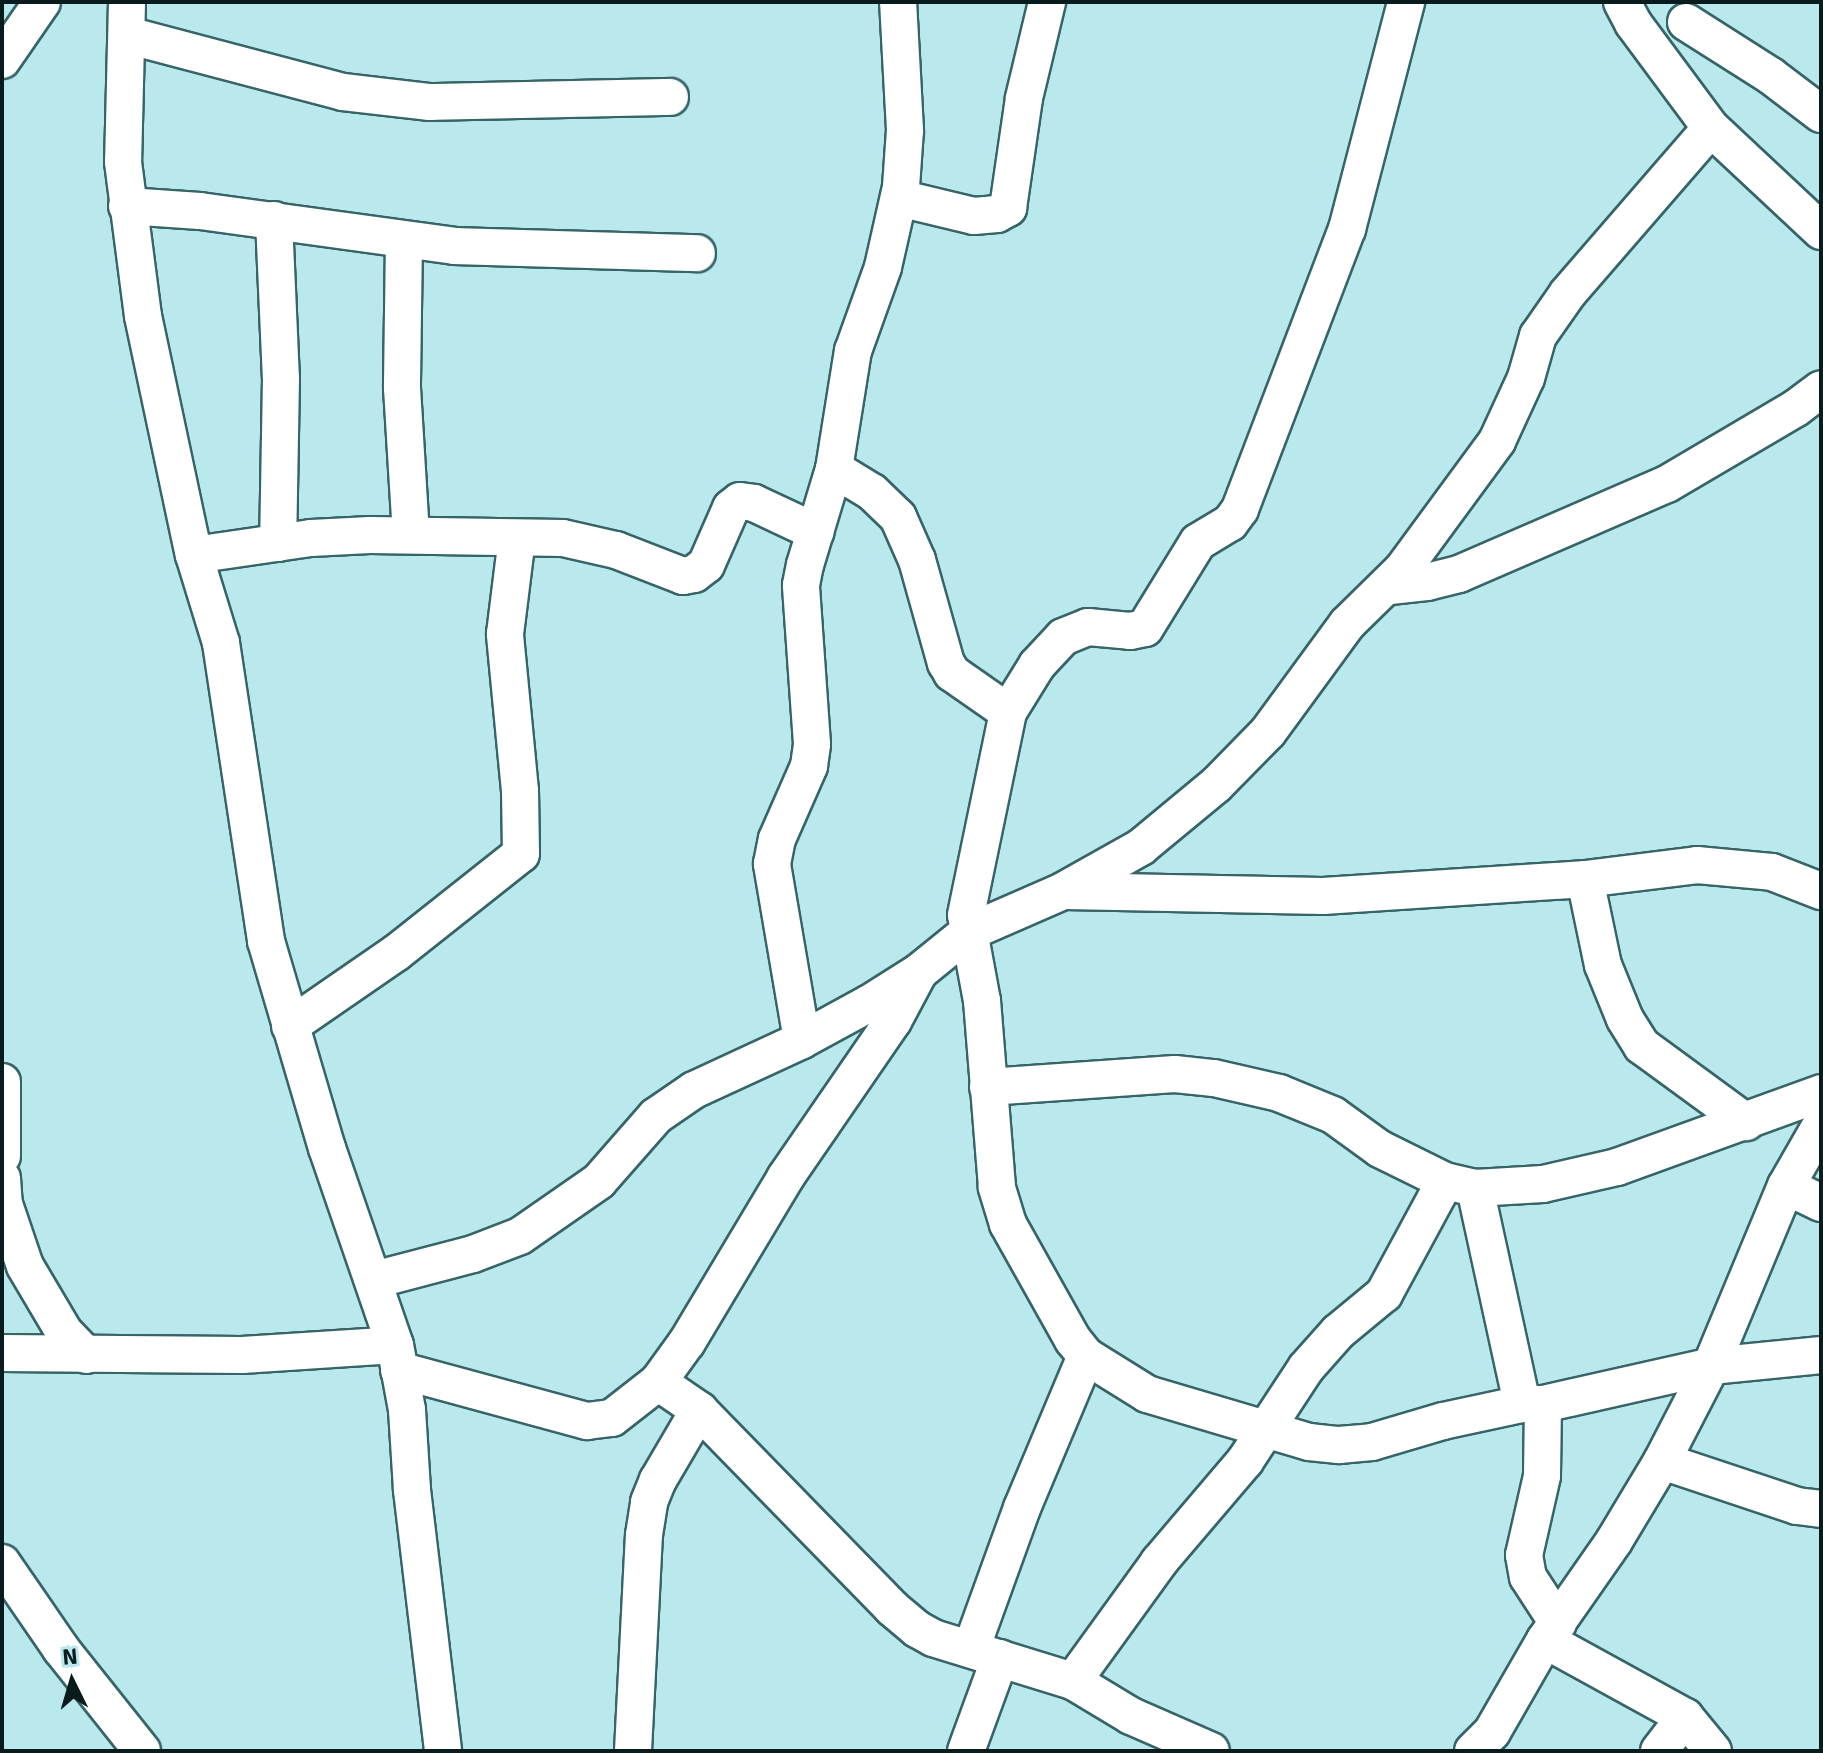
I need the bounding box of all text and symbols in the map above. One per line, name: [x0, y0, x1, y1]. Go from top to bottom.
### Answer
north arrow: [32, 1641, 112, 1721]
text: N: [61, 1642, 79, 1671]

